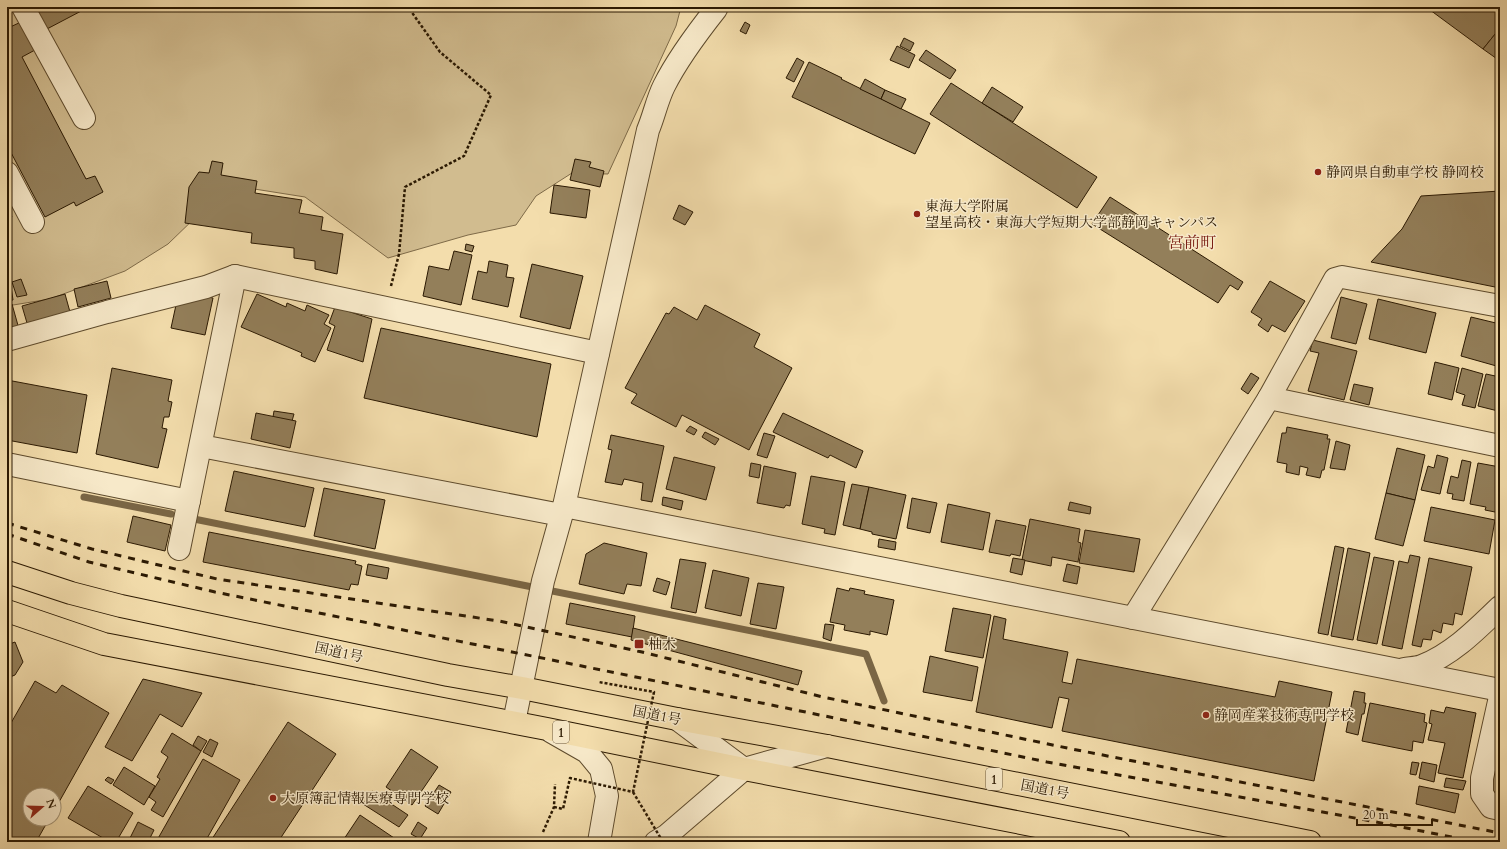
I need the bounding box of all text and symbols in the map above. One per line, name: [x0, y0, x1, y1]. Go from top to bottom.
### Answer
place label: 静岡県自動車学校 静岡校: [1326, 163, 1484, 182]
marker: 静岡県自動車学校 静岡校: [1313, 167, 1323, 177]
place label: 東海大学附属 望星高校・東海大学短期大学部静岡キャンパス: [925, 197, 1218, 232]
marker: 東海大学附属 望星高校・東海大学短期大学部静岡キャンパス: [912, 209, 922, 219]
district label: 宮前町: [1168, 232, 1216, 254]
place label: 柚木: [648, 635, 676, 654]
street label: 国道1号: [313, 638, 365, 667]
marker: 柚木: [633, 638, 645, 650]
street label: 国道1号: [631, 701, 683, 730]
place label: 静岡産業技術専門学校: [1214, 706, 1354, 725]
marker: 静岡産業技術専門学校: [1201, 710, 1211, 720]
road number: 1: [553, 721, 569, 743]
road number: 1: [986, 768, 1002, 790]
street label: 国道1号: [1019, 775, 1071, 804]
north arrow: [22, 787, 62, 827]
place label: 大原簿記情報医療専門学校: [281, 789, 449, 808]
marker: 大原簿記情報医療専門学校: [268, 793, 278, 803]
text: N: [42, 797, 60, 811]
scale bar: [1357, 801, 1432, 827]
text: 20 m: [1363, 807, 1390, 823]

